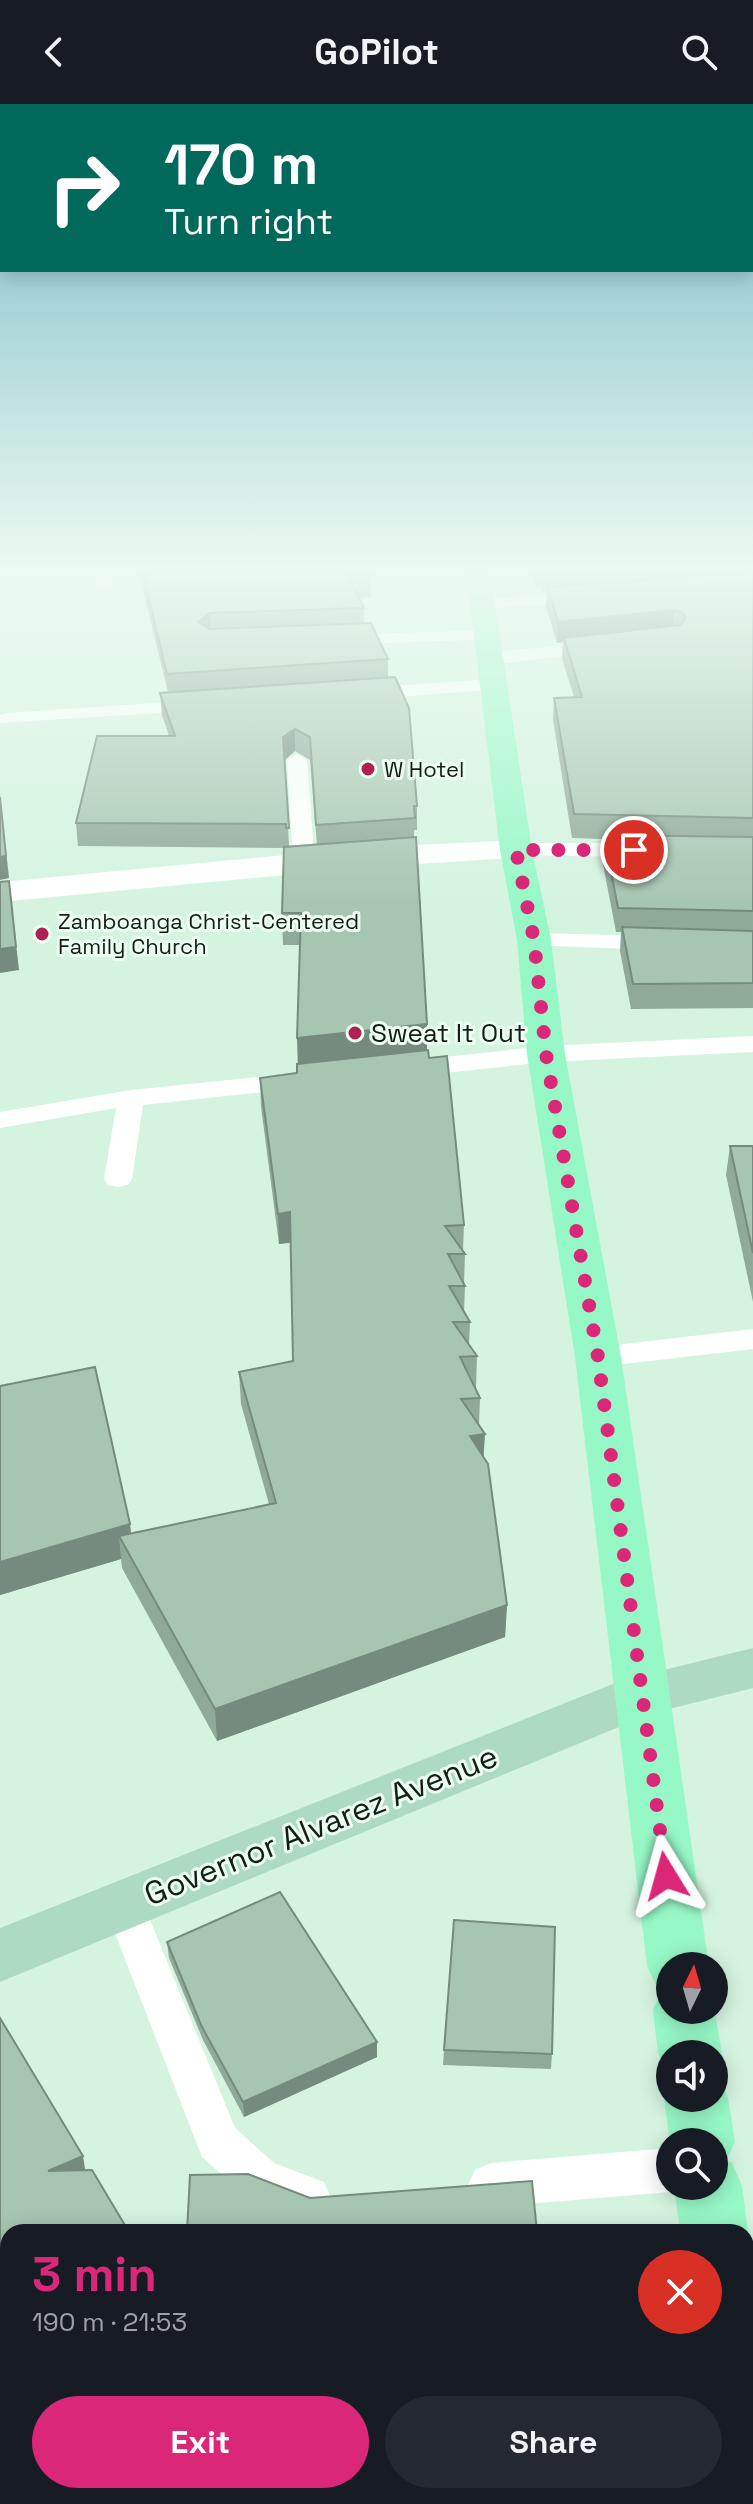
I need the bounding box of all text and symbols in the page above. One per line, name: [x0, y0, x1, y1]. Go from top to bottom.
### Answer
text: GoPilot: [314, 29, 439, 75]
icon: back: [32, 30, 76, 74]
icon: search: [677, 30, 721, 74]
text: 170 m: [164, 129, 318, 200]
icon: right: [32, 136, 136, 240]
text: Turn right: [164, 199, 333, 245]
place label: W Hotel: [384, 755, 464, 783]
marker: W Hotel: [359, 760, 377, 778]
pin: [600, 816, 668, 884]
icon: arrive: [612, 828, 656, 872]
place label: Zamboanga Christ-Centered Family Church: [58, 907, 359, 960]
marker: Zamboanga Christ-Centered Family Church: [33, 925, 51, 943]
place label: Sweat It Out: [371, 1016, 526, 1050]
marker: Sweat It Out: [346, 1024, 364, 1042]
street label: Governor Alvarez Avenue: [138, 1736, 504, 1914]
position arrow: [624, 1834, 708, 1918]
north arrow: [656, 1952, 728, 2024]
map controls: [656, 1952, 728, 2200]
button: sound: [656, 2040, 728, 2112]
button: search: [656, 2128, 728, 2200]
text: 3 min: [32, 2244, 157, 2305]
button: close: [638, 2250, 722, 2334]
text: 190 m · 21:53: [32, 2305, 187, 2339]
button: Exit: [32, 2396, 369, 2488]
button: Share: [385, 2396, 722, 2488]

